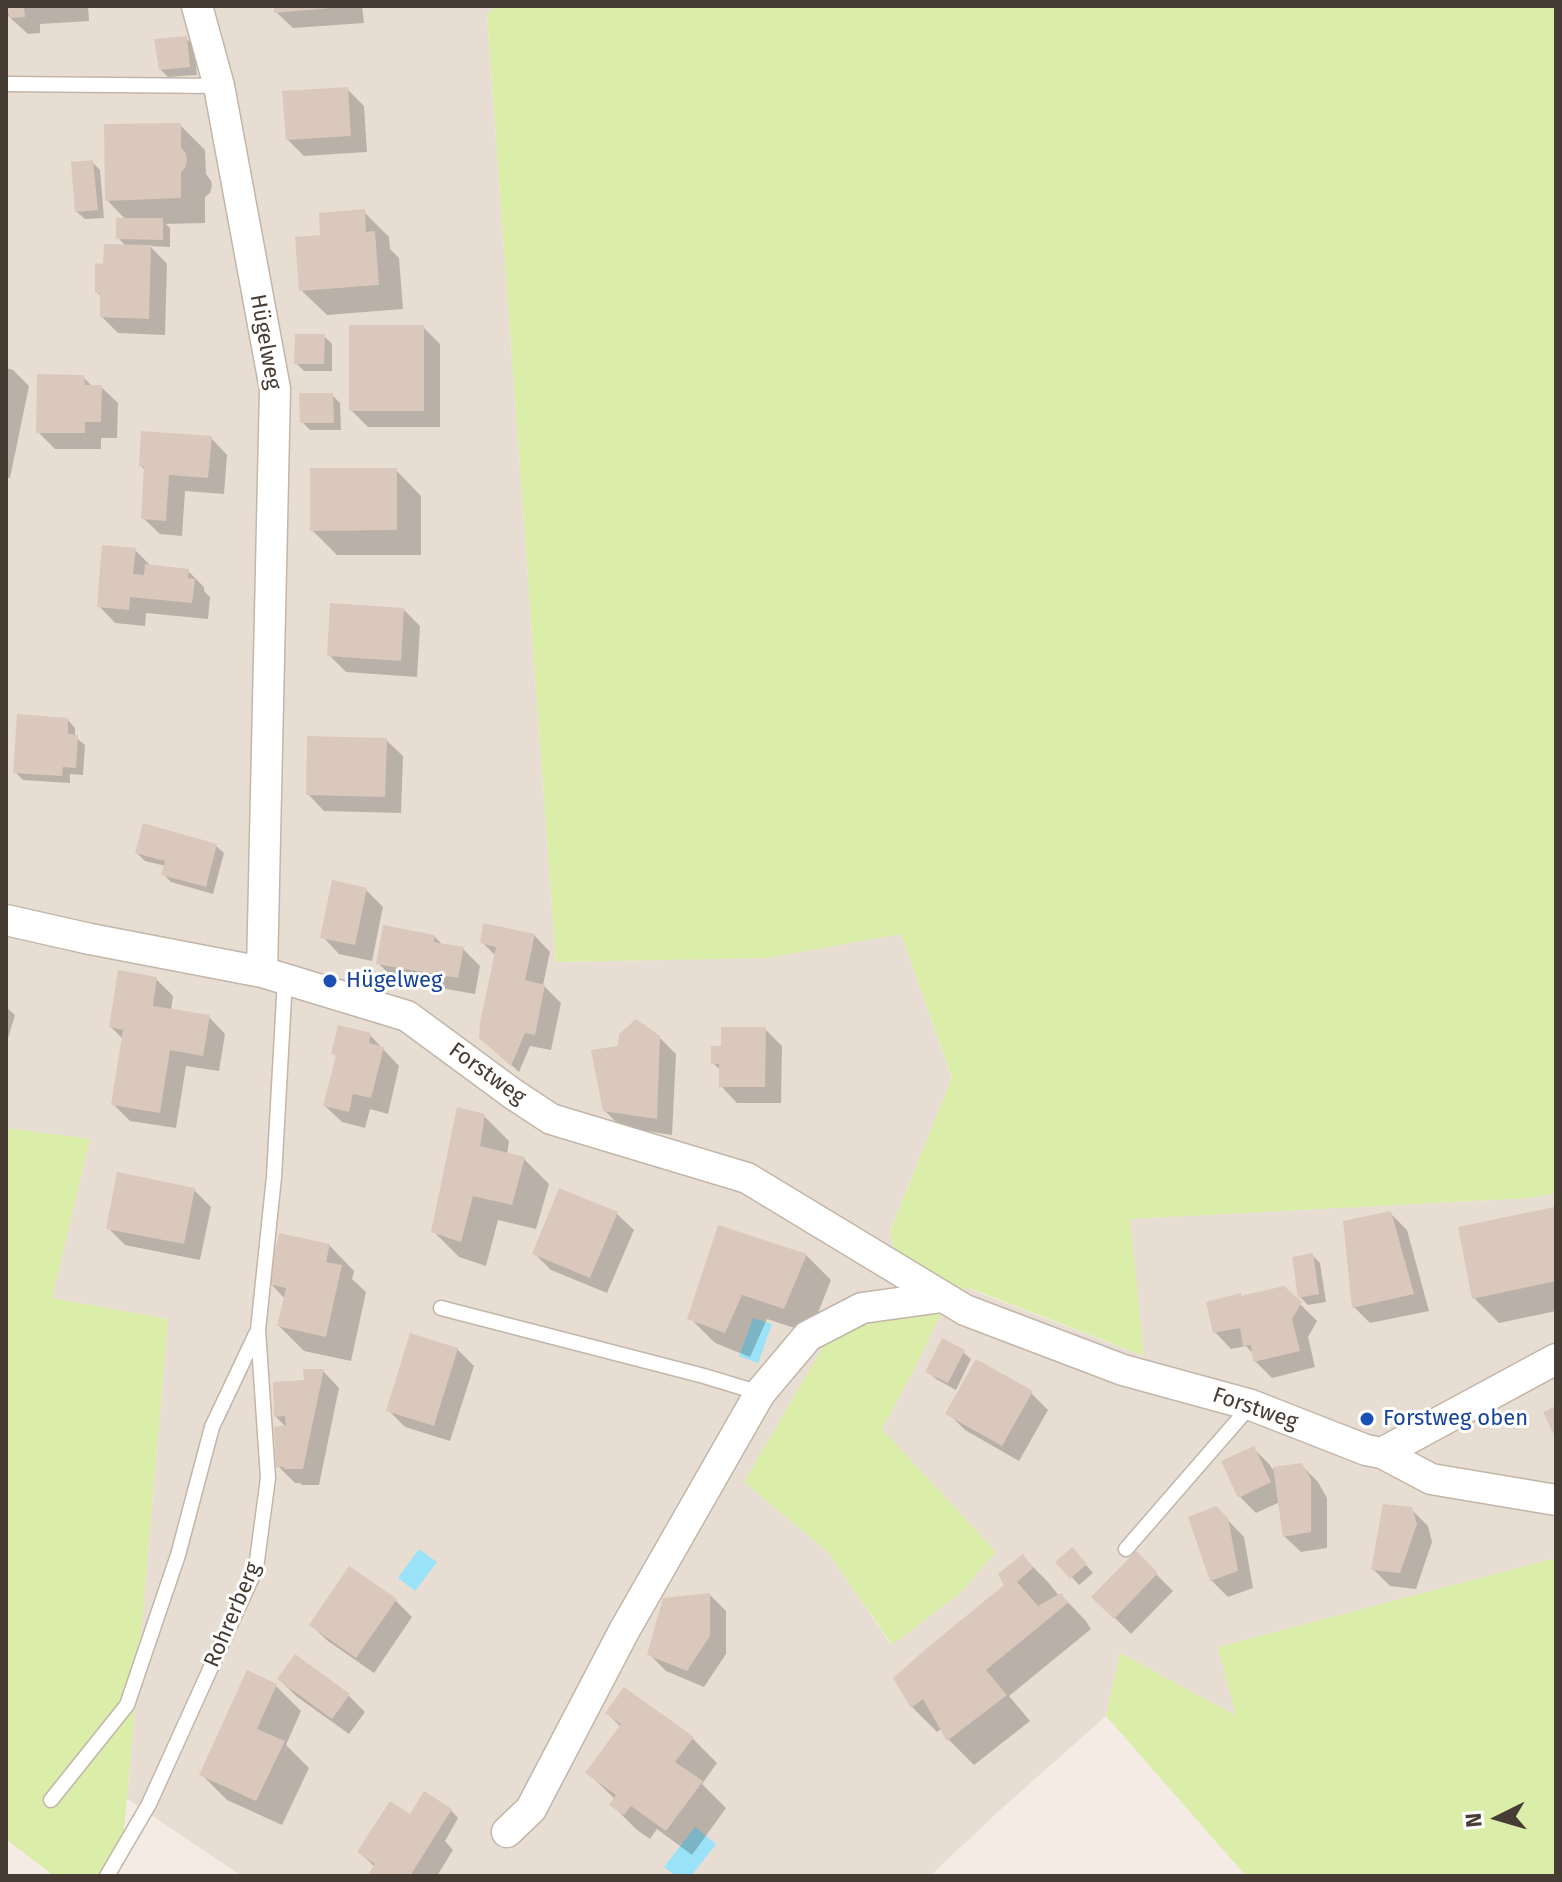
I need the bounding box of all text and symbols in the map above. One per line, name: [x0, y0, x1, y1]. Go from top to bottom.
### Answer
street label: Hügelweg: [244, 292, 286, 392]
place label: Hügelweg: [346, 968, 442, 994]
marker: Hügelweg: [321, 972, 339, 990]
street label: Forstweg: [443, 1037, 531, 1111]
street label: Forstweg: [1209, 1382, 1301, 1436]
place label: Forstweg oben: [1383, 1406, 1528, 1432]
marker: Forstweg oben: [1358, 1410, 1376, 1428]
street label: Rohrerberg: [199, 1558, 267, 1672]
north arrow: [1458, 1778, 1538, 1858]
text: N: [1460, 1812, 1488, 1829]

